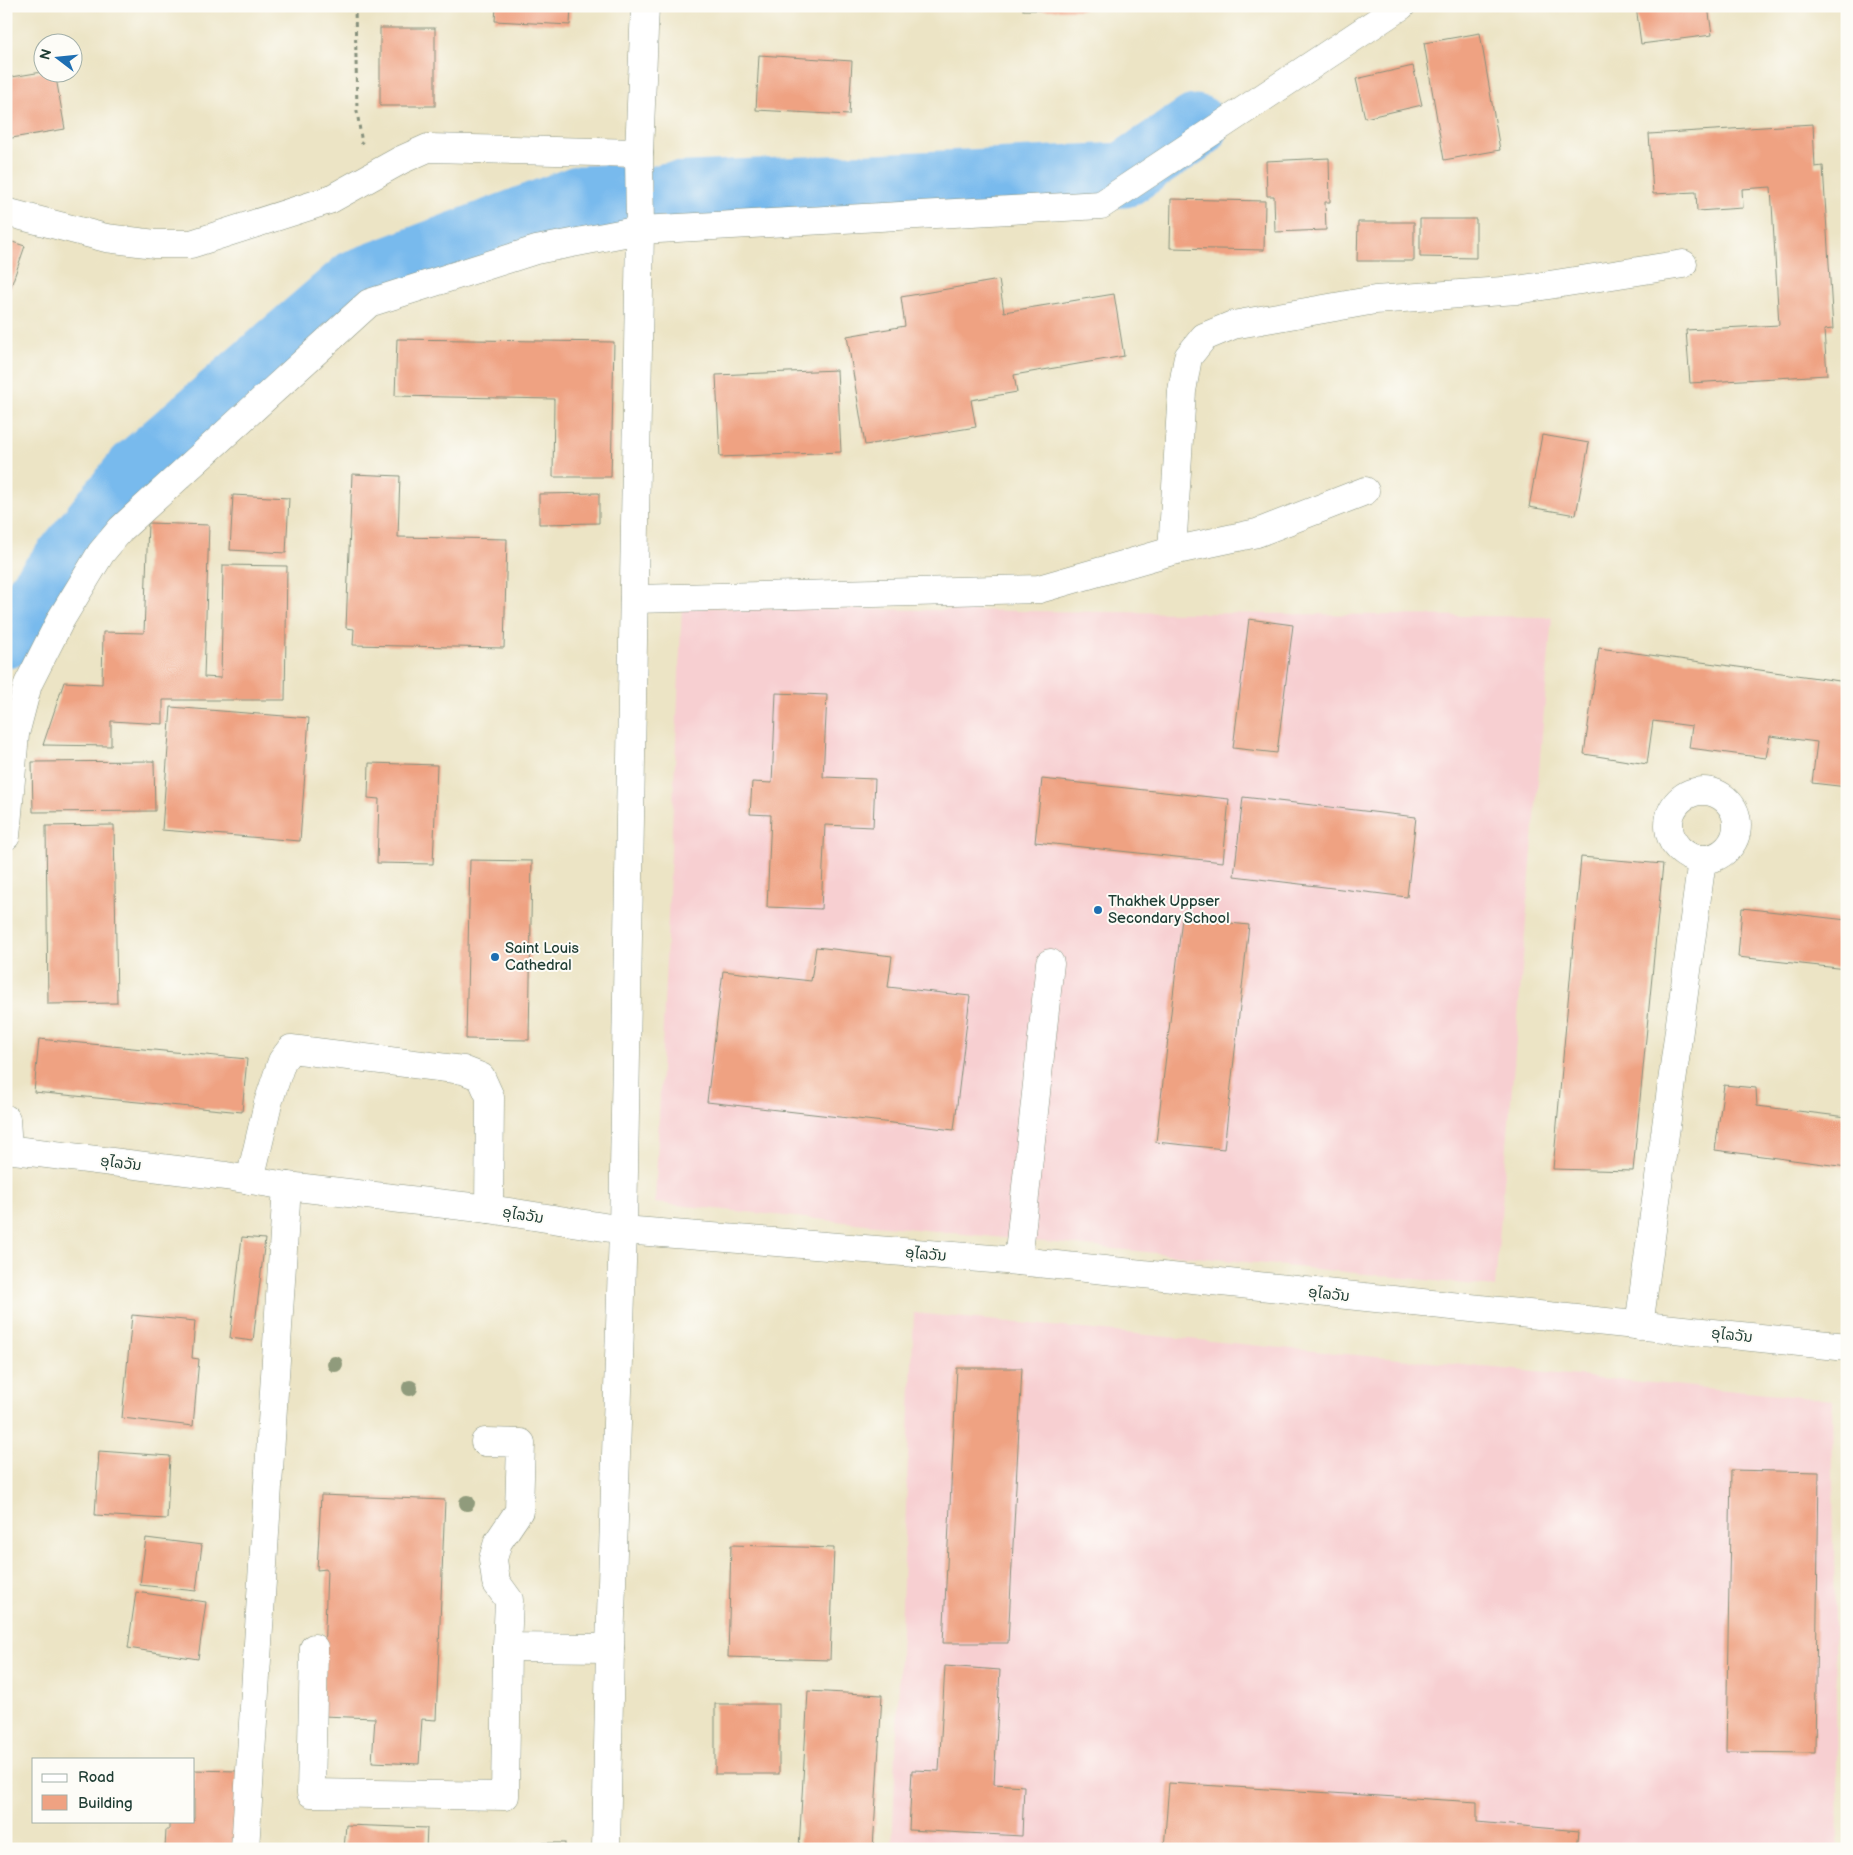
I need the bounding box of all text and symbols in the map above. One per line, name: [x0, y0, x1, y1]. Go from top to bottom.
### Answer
north arrow: [32, 32, 82, 82]
text: N: [36, 47, 56, 62]
place label: Thakhek Uppser Secondary School: [1108, 892, 1229, 928]
marker: Thakhek Uppser Secondary School: [1092, 904, 1104, 916]
place label: Saint Louis Cathedral: [505, 939, 580, 975]
marker: Saint Louis Cathedral: [489, 951, 501, 963]
street label: ອຸໄລວັນ: [99, 1152, 143, 1175]
street label: ອຸໄລວັນ: [501, 1203, 545, 1228]
street label: ອຸໄລວັນ: [904, 1243, 947, 1266]
street label: ອຸໄລວັນ: [1307, 1283, 1351, 1306]
street label: ອຸໄລວັນ: [1710, 1324, 1754, 1347]
legend: [32, 1758, 195, 1822]
text: Road: [78, 1768, 114, 1787]
text: Building: [78, 1794, 133, 1813]

